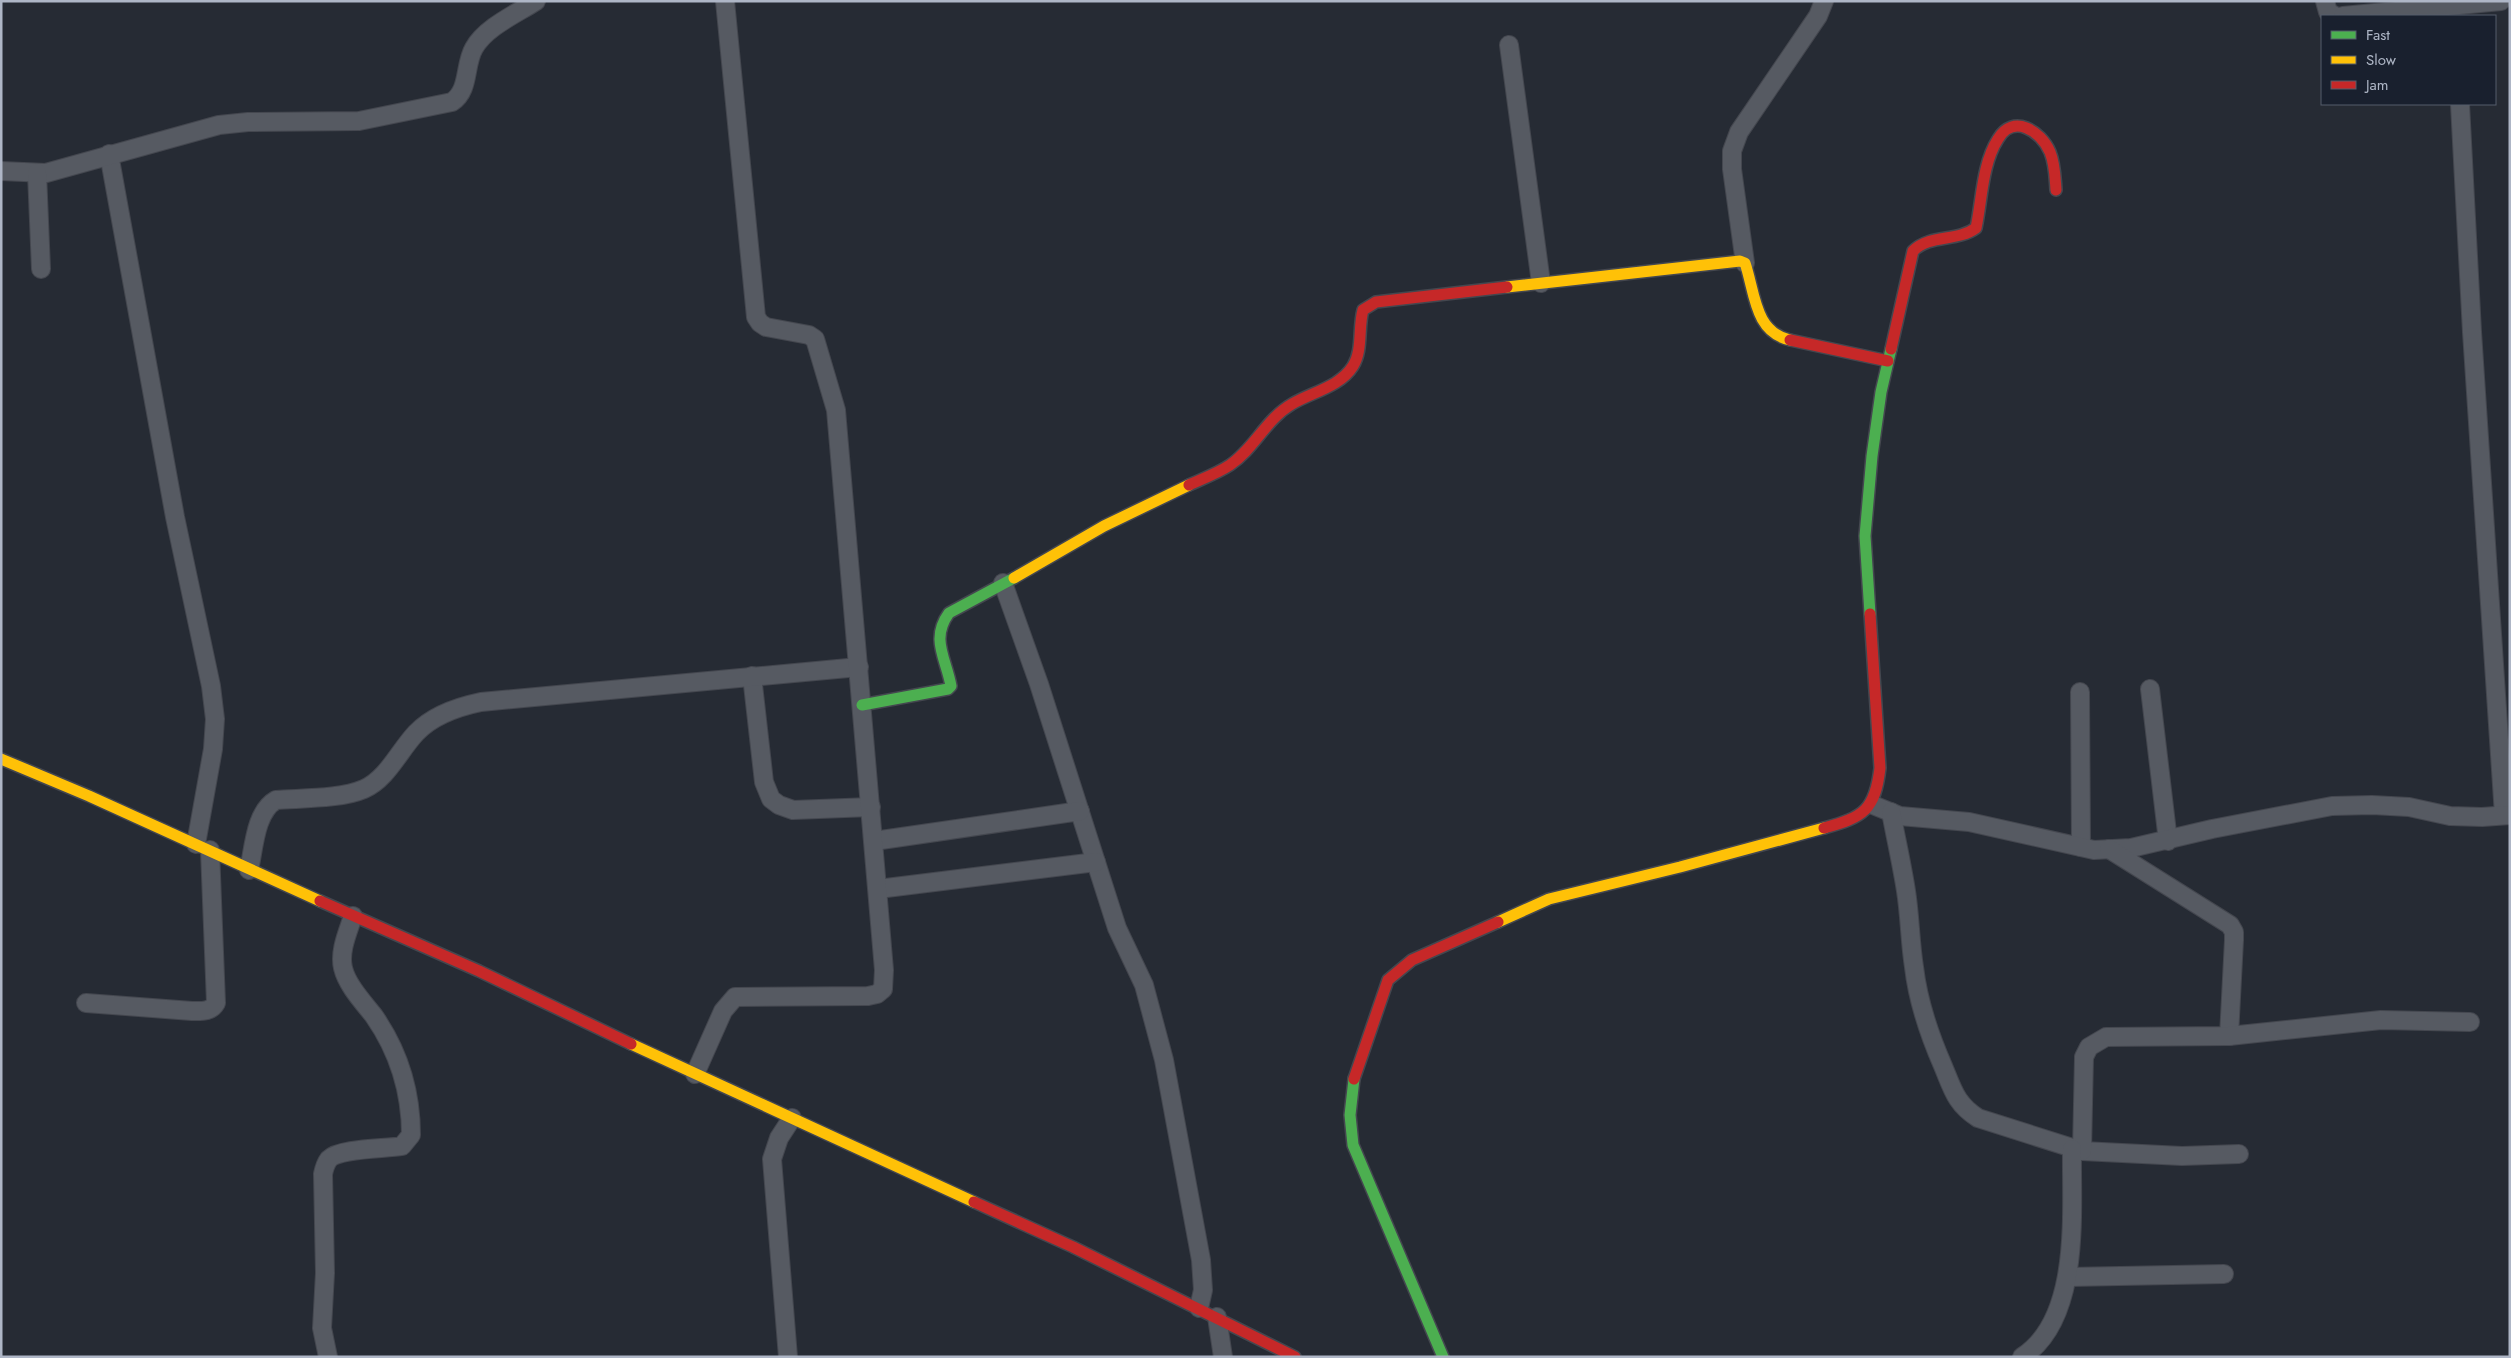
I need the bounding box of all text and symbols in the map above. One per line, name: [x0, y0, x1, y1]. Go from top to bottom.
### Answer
legend: [2321, 15, 2496, 105]
text: Fast: [2366, 24, 2390, 46]
text: Slow: [2366, 49, 2397, 71]
text: Jam: [2364, 74, 2389, 96]

